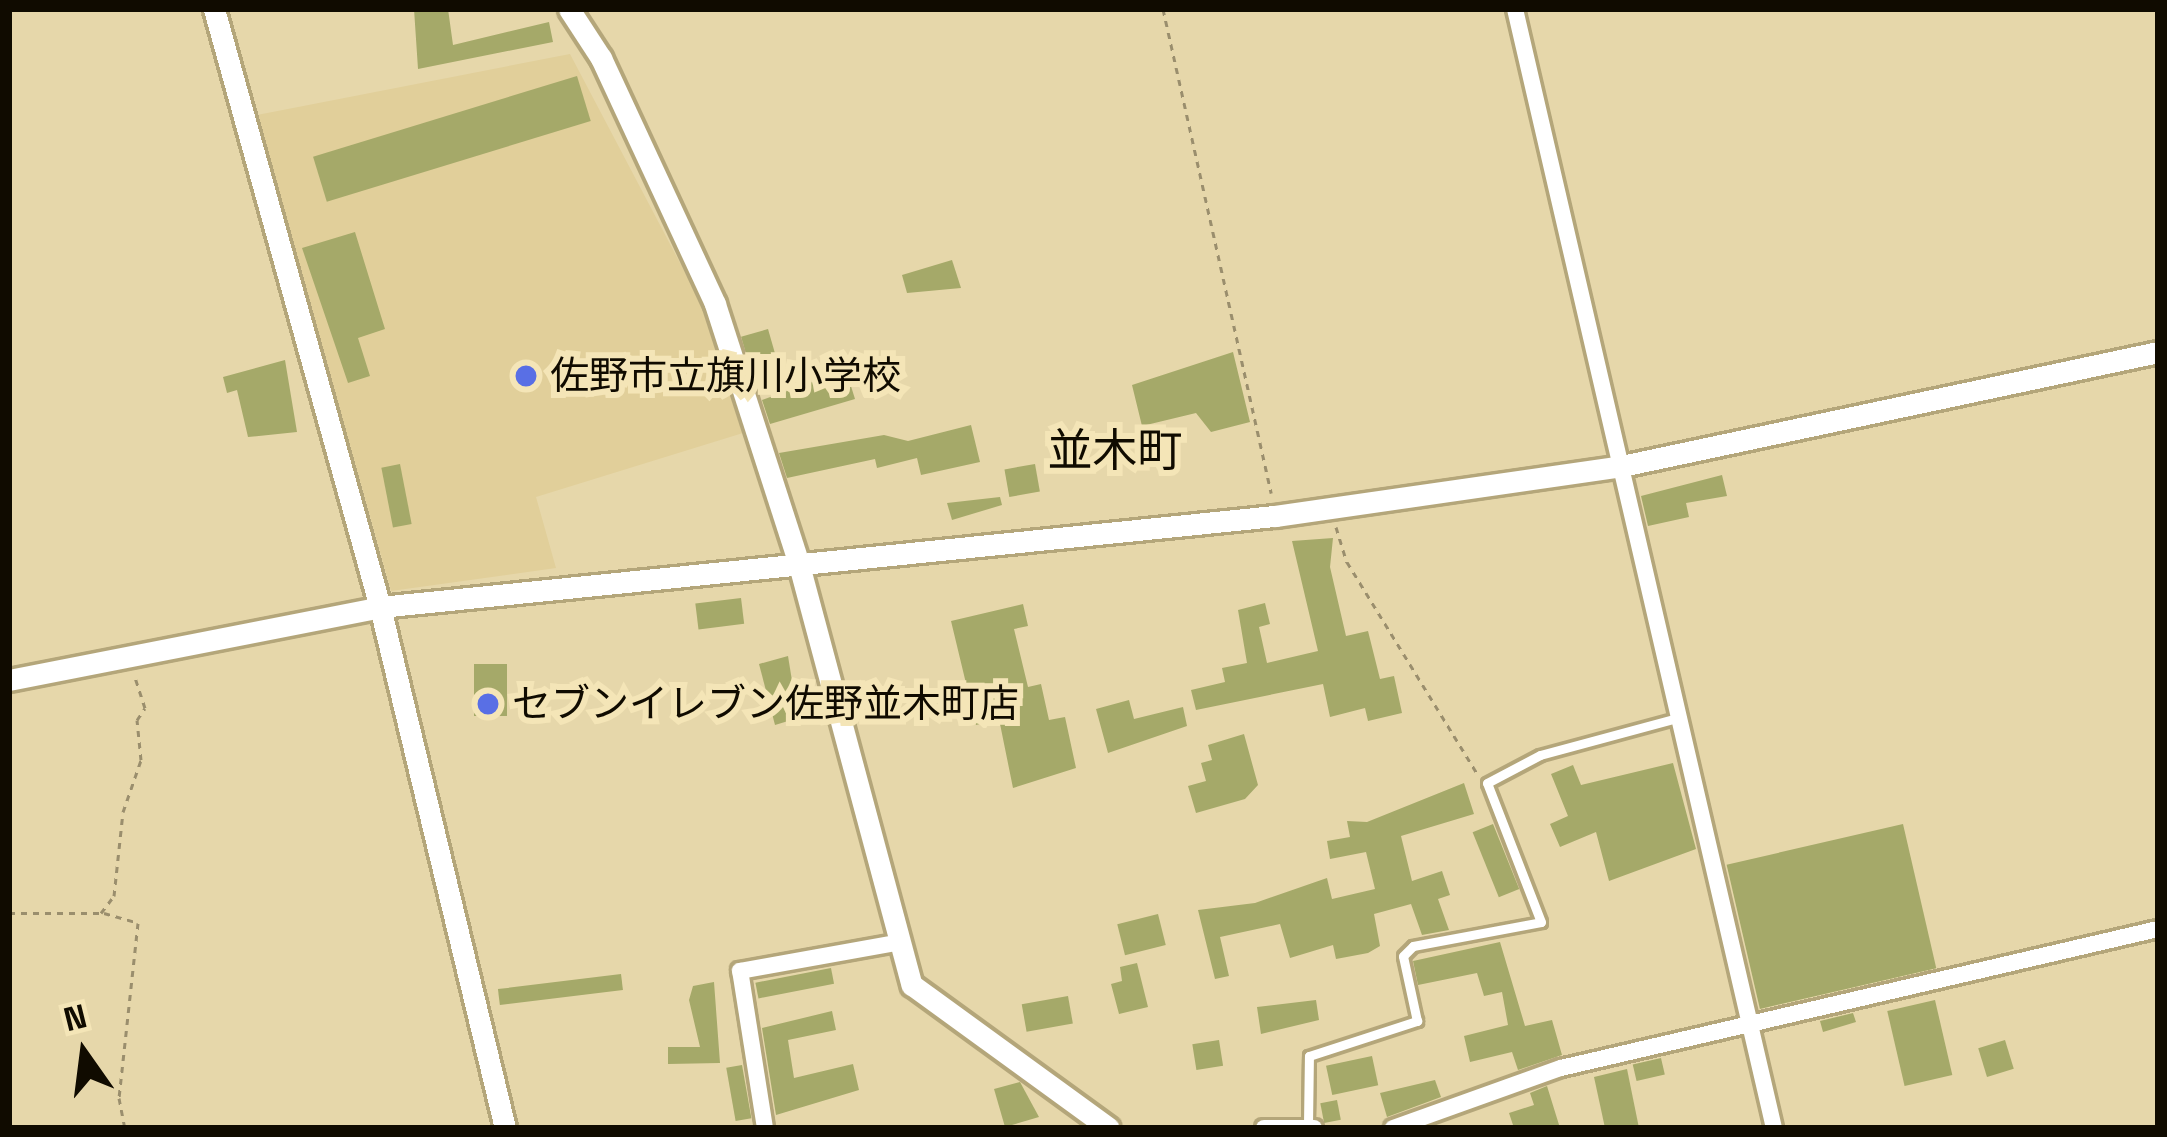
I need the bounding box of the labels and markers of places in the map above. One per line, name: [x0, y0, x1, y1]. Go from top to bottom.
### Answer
place label: 佐野市立旗川小学校: [550, 353, 901, 399]
marker: 佐野市立旗川小学校: [513, 363, 539, 389]
place label: セブンイレブン佐野並木町店: [512, 681, 1019, 727]
marker: セブンイレブン佐野並木町店: [475, 691, 501, 717]

